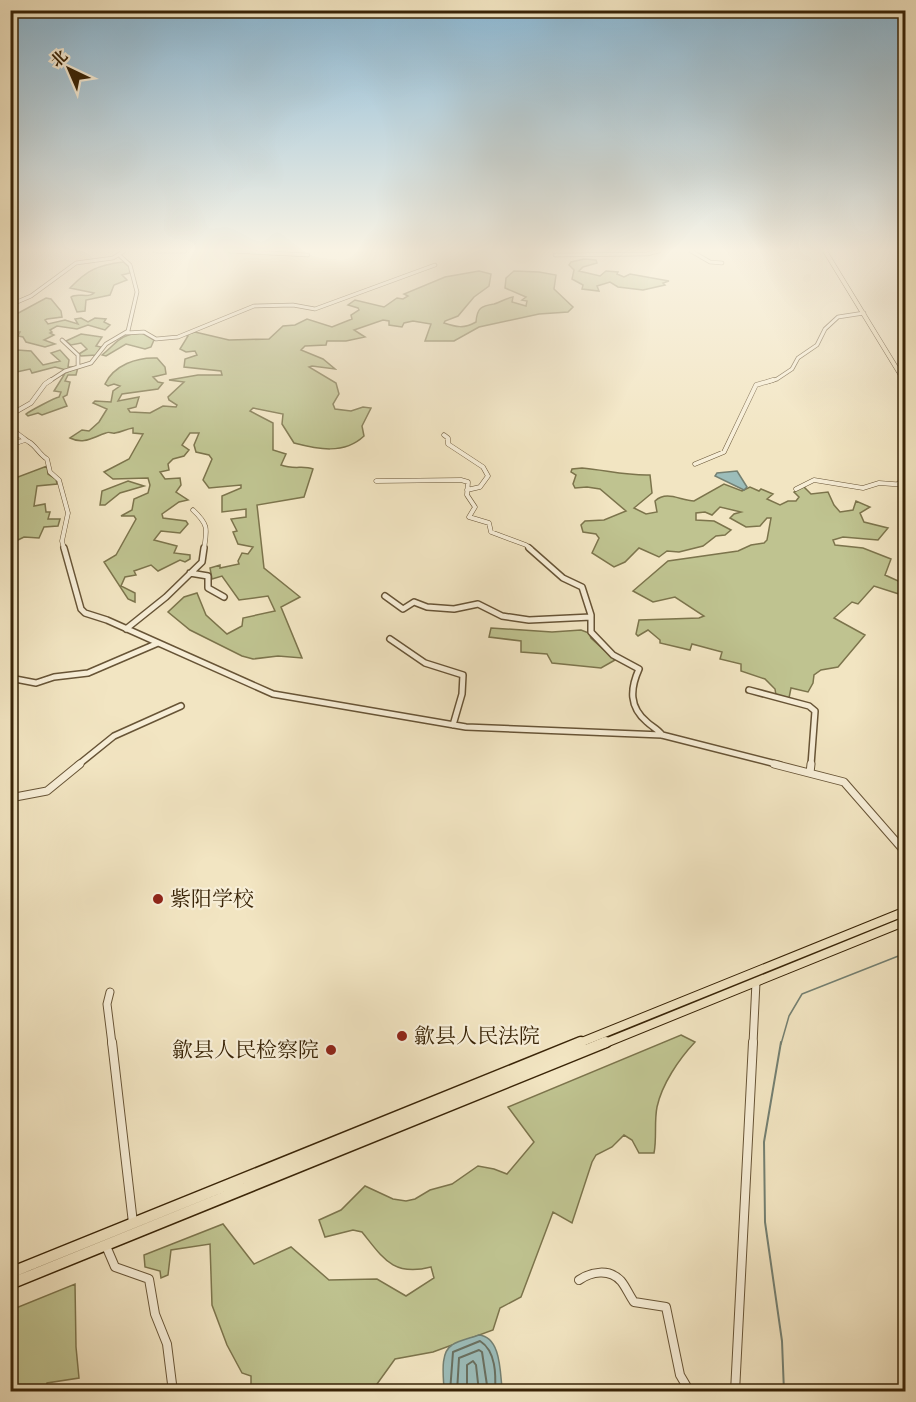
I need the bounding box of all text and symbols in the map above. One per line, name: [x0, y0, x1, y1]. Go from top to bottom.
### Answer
north arrow: [39, 39, 99, 99]
text: 北: [46, 45, 71, 71]
place label: 紫阳学校: [170, 886, 254, 911]
marker: 紫阳学校: [151, 892, 165, 906]
place label: 歙县人民法院: [414, 1023, 540, 1048]
marker: 歙县人民法院: [395, 1029, 409, 1043]
place label: 歙县人民检察院: [172, 1037, 319, 1062]
marker: 歙县人民检察院: [324, 1043, 338, 1057]

